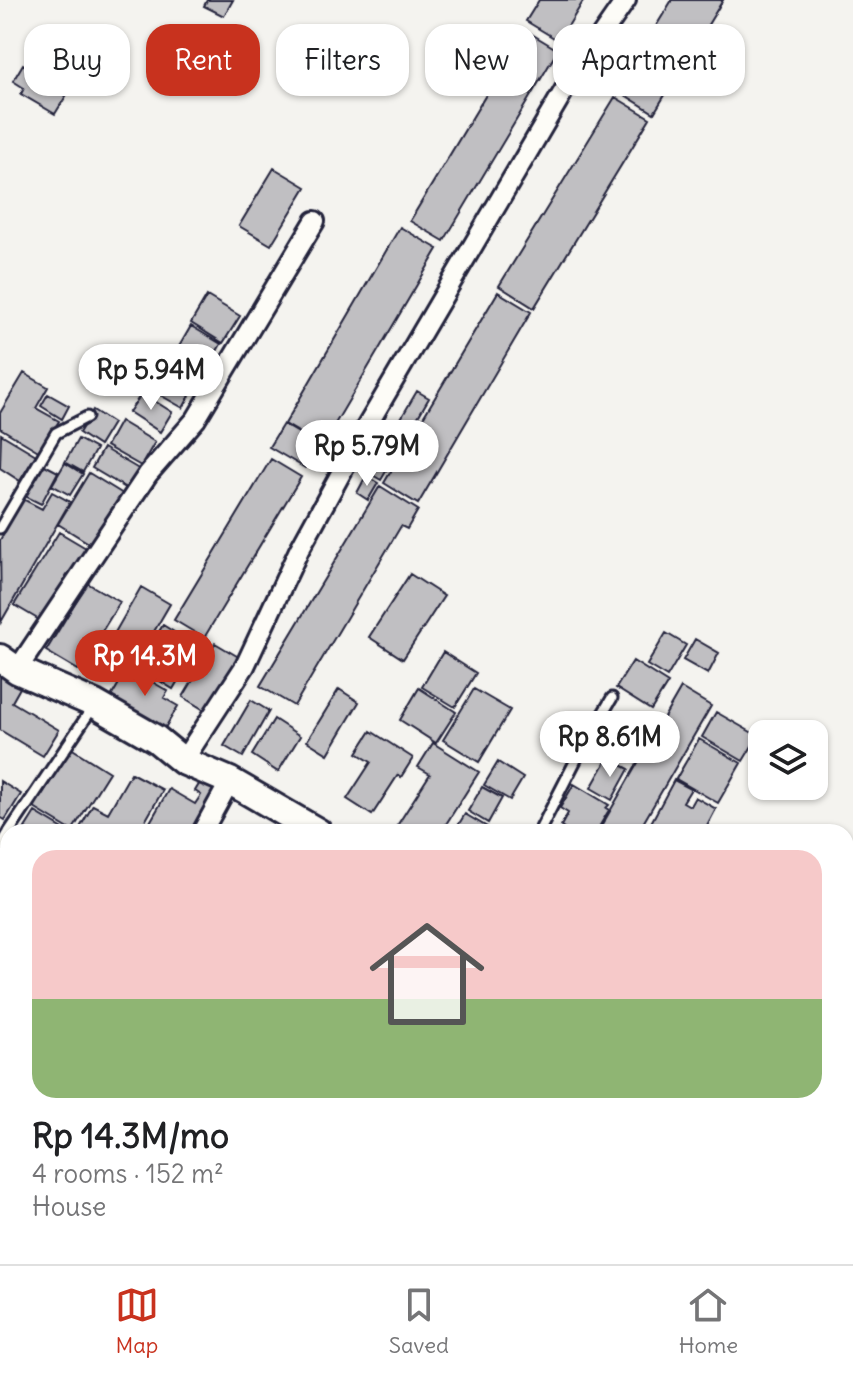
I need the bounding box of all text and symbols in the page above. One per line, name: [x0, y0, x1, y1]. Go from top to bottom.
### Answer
chip: Buy: [24, 24, 130, 96]
chip: Rent: [146, 24, 260, 96]
chip: Filters: [276, 24, 409, 96]
chip: New: [425, 24, 537, 96]
chip: Apartment: [553, 24, 745, 96]
pin: Rp 5.94M: [68, 344, 234, 412]
text: Rp 5.94M: [97, 353, 205, 386]
pin: Rp 5.79M: [284, 420, 450, 488]
text: Rp 5.79M: [314, 429, 420, 462]
pin: Rp 14.3M: [62, 630, 228, 698]
text: Rp 14.3M: [93, 639, 197, 672]
pin: Rp 8.61M: [527, 711, 693, 779]
text: Rp 8.61M: [558, 720, 662, 753]
map controls: [748, 720, 828, 800]
button: layers: [748, 720, 828, 800]
icon: home: [355, 902, 499, 1046]
text: Rp 14.3M/mo: [32, 1114, 229, 1157]
text: 4 rooms · 152 m²: [32, 1157, 224, 1190]
text: House: [32, 1190, 106, 1223]
tab: Map: [115, 1283, 159, 1359]
tab: Saved: [389, 1283, 449, 1359]
tab: Home: [679, 1283, 738, 1359]

